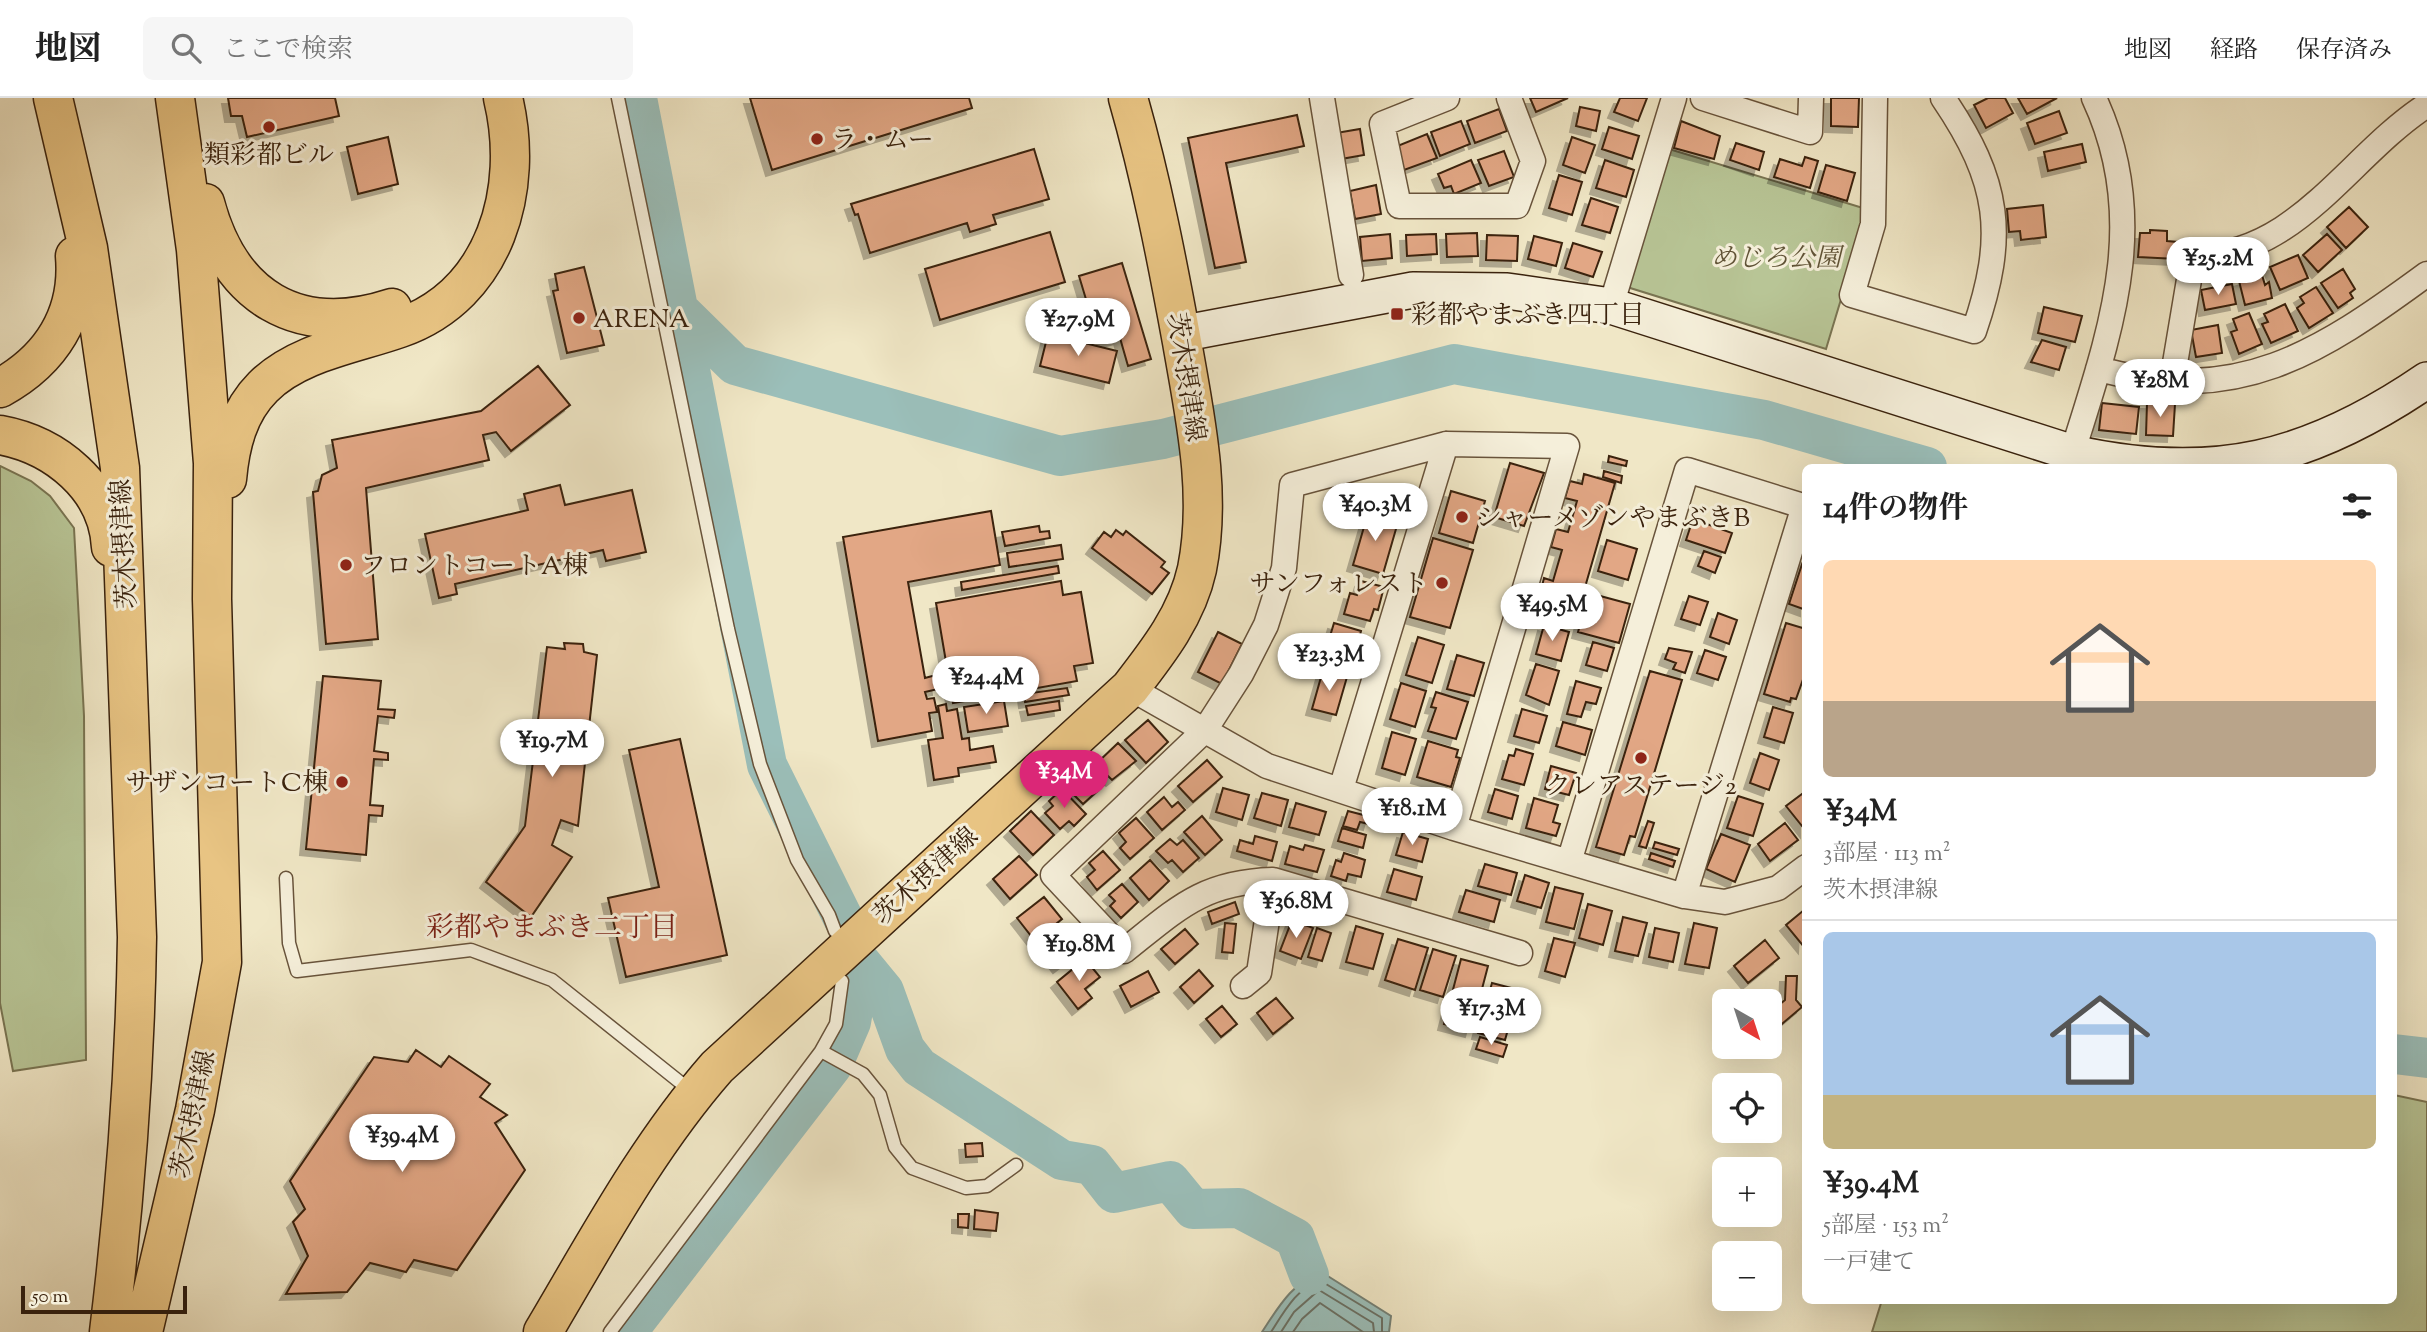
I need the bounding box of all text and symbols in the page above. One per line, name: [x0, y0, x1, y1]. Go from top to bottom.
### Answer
search box: [143, 17, 633, 80]
text: 地図: [35, 27, 101, 75]
icon: search: [167, 29, 205, 67]
text: ここで検索: [223, 32, 353, 69]
text: 地図: [2124, 34, 2172, 68]
text: 経路: [2210, 34, 2258, 68]
text: 保存済み: [2296, 34, 2392, 68]
marker: 類彩都ビル: [261, 119, 277, 135]
place label: ラ・ムー: [831, 123, 934, 160]
marker: ラ・ムー: [809, 131, 825, 147]
place label: 類彩都ビル: [204, 138, 334, 175]
pin: ¥25.2M: [2161, 238, 2275, 297]
park label: めじろ公園: [1711, 241, 1845, 278]
text: ¥25.2M: [2183, 243, 2253, 276]
place label: 彩都やまぶき四丁目: [1411, 298, 1645, 335]
pin: ¥27.9M: [1021, 299, 1135, 358]
place label: ARENA: [593, 302, 690, 339]
text: ¥27.9M: [1041, 304, 1115, 337]
marker: 彩都やまぶき四丁目: [1389, 306, 1405, 322]
marker: ARENA: [571, 310, 587, 326]
street label: 茨木摂津線: [1156, 310, 1213, 444]
pin: ¥28M: [2119, 360, 2201, 419]
text: ¥28M: [2131, 365, 2189, 398]
street label: 茨木摂津線: [104, 478, 147, 610]
pin: ¥40.3M: [1318, 484, 1432, 543]
icon: filters: [2338, 487, 2376, 525]
text: 14件の物件: [1823, 488, 1968, 531]
text: ¥40.3M: [1339, 489, 1411, 522]
place label: シャーメゾンやまぶきB: [1476, 501, 1750, 538]
marker: シャーメゾンやまぶきB: [1454, 509, 1470, 525]
place label: フロントコートA棟: [360, 549, 588, 586]
marker: フロントコートA棟: [338, 557, 354, 573]
place label: サンフォレスト: [1249, 567, 1428, 604]
marker: サンフォレスト: [1434, 575, 1450, 591]
pin: ¥49.5M: [1495, 584, 1609, 643]
text: ¥49.5M: [1517, 589, 1587, 622]
icon: home: [2037, 605, 2163, 731]
pin: ¥23.3M: [1272, 634, 1386, 693]
text: ¥23.3M: [1294, 639, 1364, 672]
pin: ¥24.4M: [929, 656, 1043, 716]
text: ¥24.4M: [948, 662, 1024, 695]
pin: ¥19.7M: [495, 720, 609, 779]
text: ¥19.7M: [516, 725, 588, 758]
pin: ¥34M: [1023, 750, 1105, 810]
marker: クレアステージ2: [1633, 750, 1649, 766]
text: ¥34M: [1036, 756, 1092, 789]
place label: サザンコートC棟: [126, 766, 328, 803]
place label: クレアステージ2: [1545, 769, 1737, 806]
marker: サザンコートC棟: [334, 774, 350, 790]
pin: ¥18.1M: [1355, 788, 1469, 847]
text: ¥34M: [1823, 791, 1897, 834]
text: ¥18.1M: [1378, 793, 1446, 826]
street label: 茨木摂津線: [866, 820, 987, 934]
text: 3部屋 · 113 m²: [1823, 838, 1951, 871]
text: 茨木摂津線: [1823, 875, 1938, 908]
pin: ¥36.8M: [1239, 880, 1353, 940]
text: ¥36.8M: [1259, 886, 1333, 919]
district label: 彩都やまぶき二丁目: [426, 909, 678, 949]
pin: ¥19.8M: [1022, 924, 1136, 983]
text: ¥19.8M: [1043, 929, 1115, 962]
icon: home: [2037, 977, 2163, 1103]
pin: ¥17.3M: [1434, 988, 1548, 1047]
north arrow: [1712, 989, 1782, 1059]
map controls: [1712, 989, 1782, 1311]
text: ¥17.3M: [1456, 993, 1526, 1026]
street label: 茨木摂津線: [163, 1047, 226, 1182]
button: locate: [1712, 1073, 1782, 1143]
pin: ¥39.4M: [345, 1114, 459, 1174]
text: ¥39.4M: [365, 1120, 439, 1153]
button: +: [1712, 1157, 1782, 1227]
text: ¥39.4M: [1823, 1163, 1919, 1206]
text: 5部屋 · 153 m²: [1823, 1210, 1949, 1243]
button: −: [1712, 1241, 1782, 1311]
text: 一戸建て: [1823, 1247, 1915, 1280]
scale bar: [21, 1283, 187, 1315]
text: 50 m: [32, 1284, 68, 1311]

